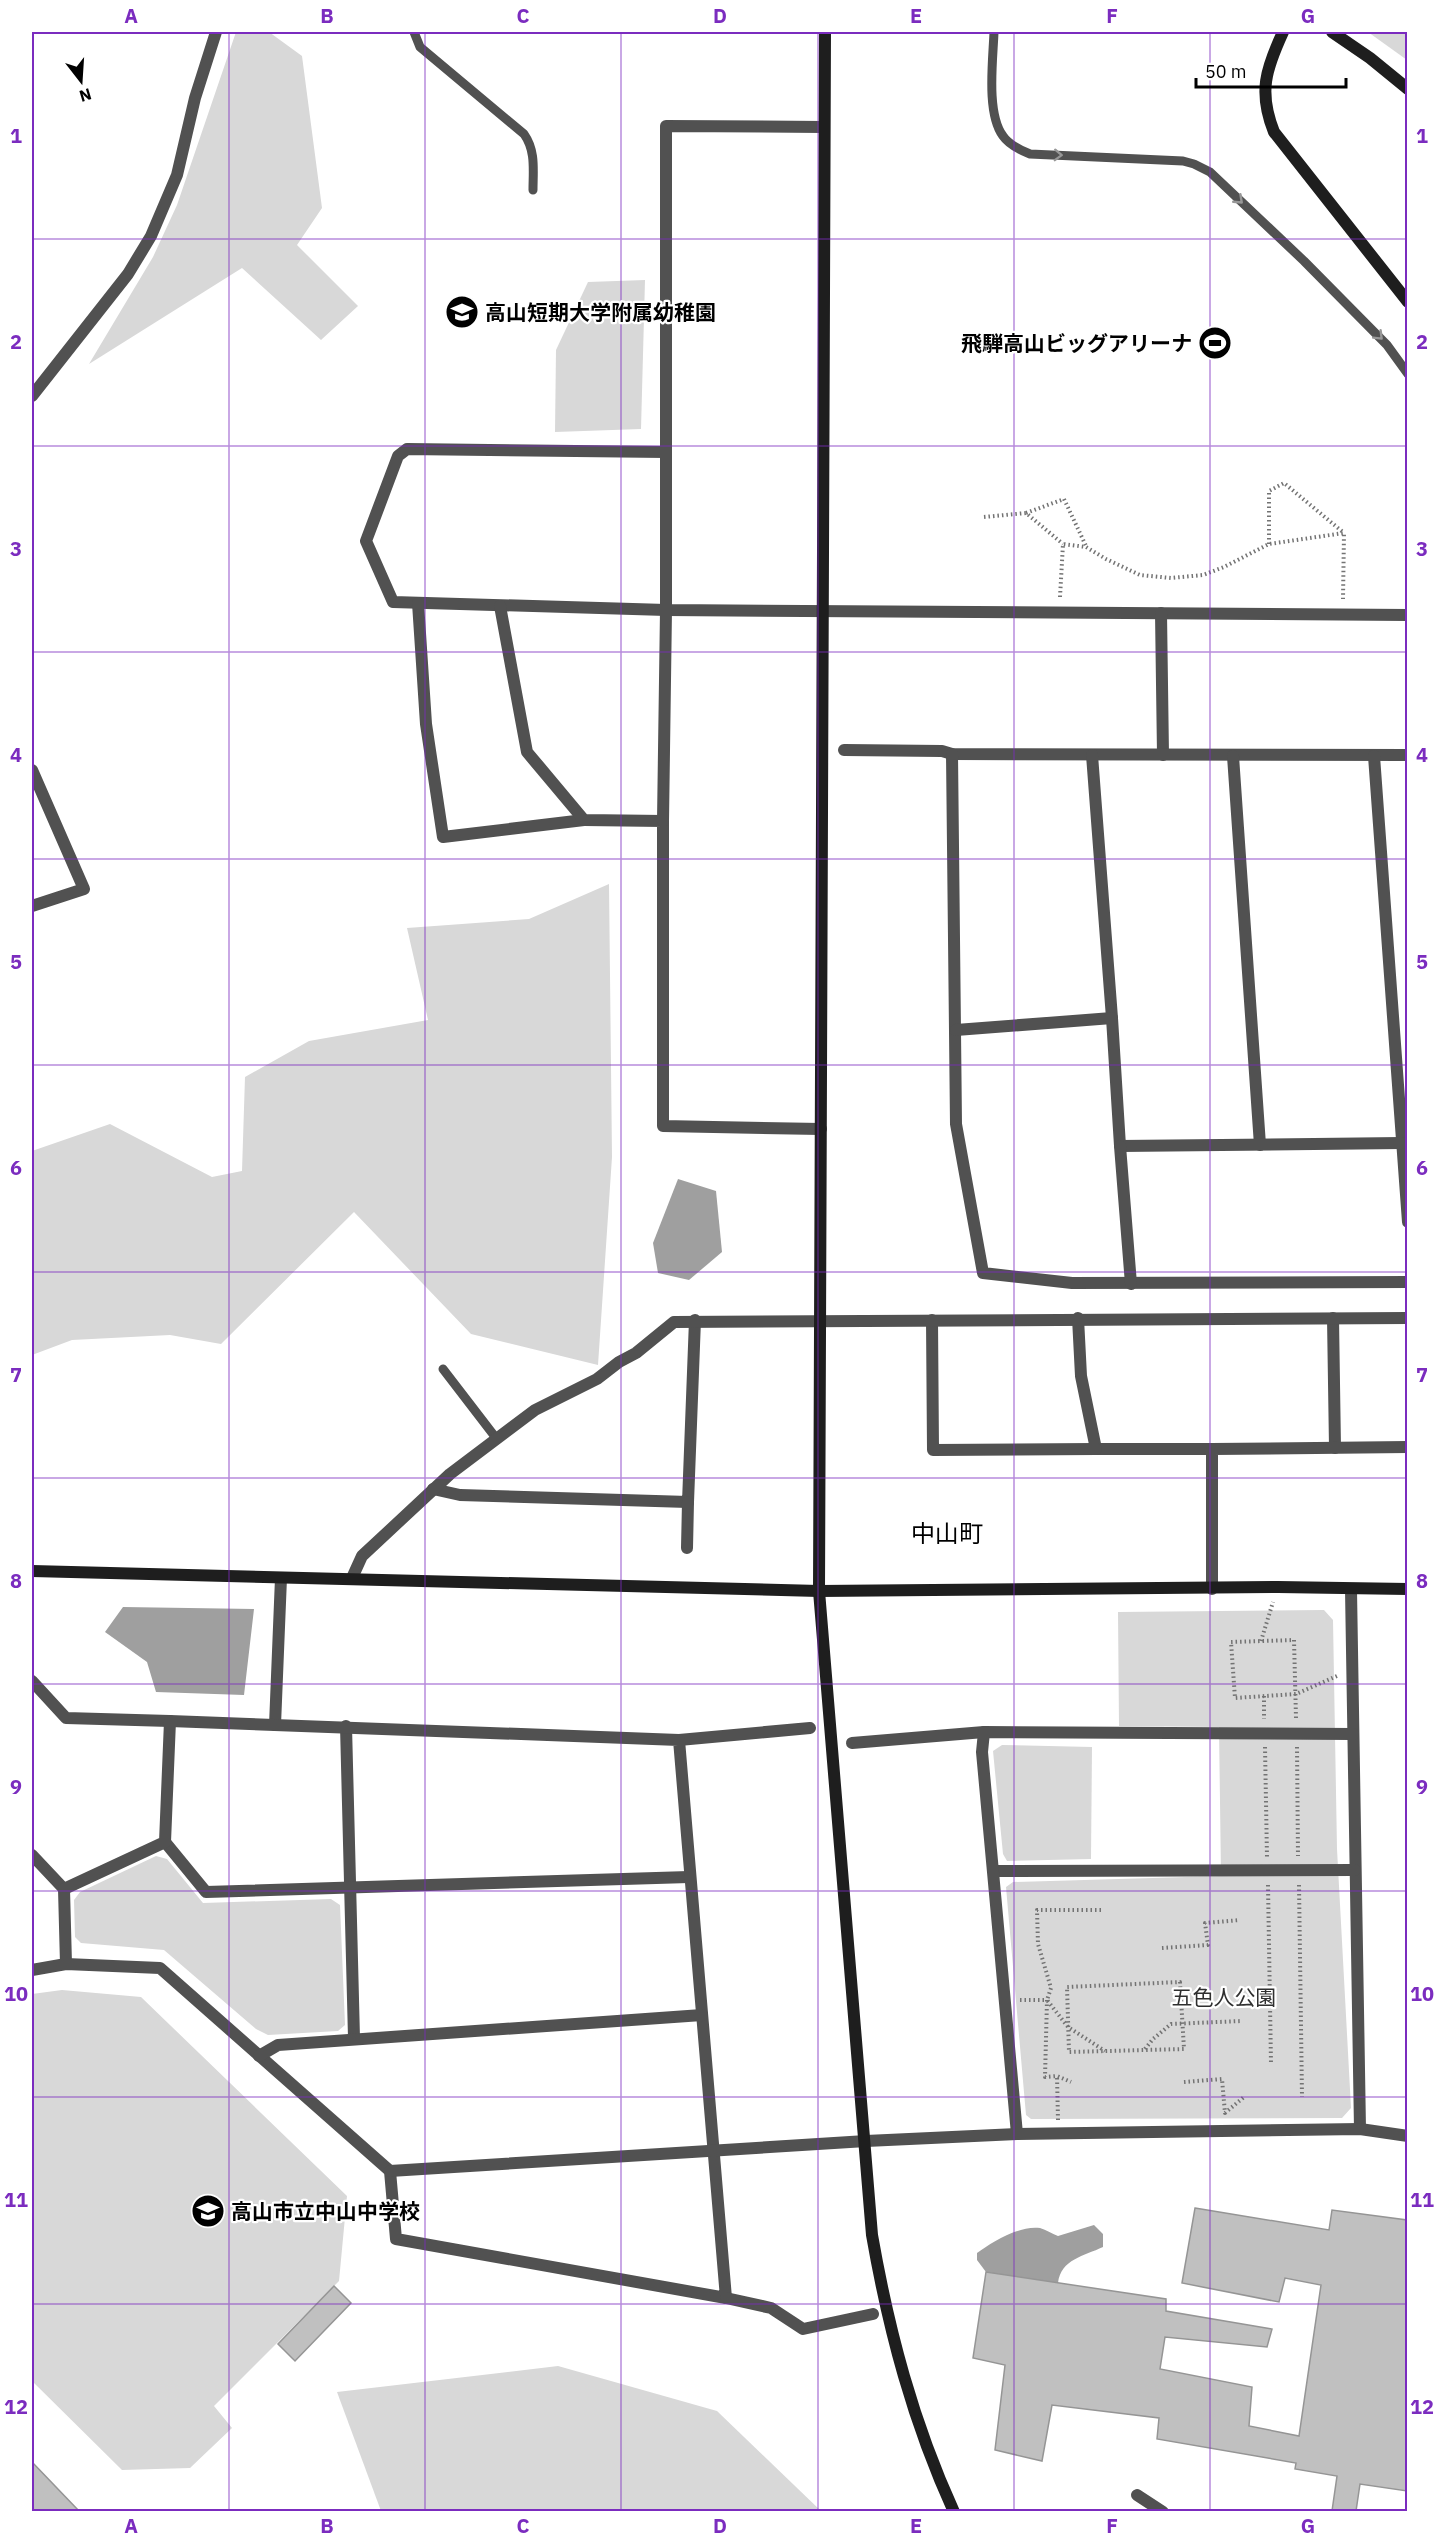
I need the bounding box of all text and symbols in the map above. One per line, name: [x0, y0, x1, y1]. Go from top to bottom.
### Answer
text: A: [124, 2, 138, 29]
text: B: [320, 2, 334, 29]
text: C: [516, 2, 530, 29]
text: D: [713, 2, 727, 29]
text: E: [910, 2, 922, 29]
text: F: [1106, 2, 1118, 29]
text: G: [1301, 2, 1315, 29]
north arrow: [51, 51, 111, 111]
scale bar: [1196, 51, 1346, 89]
text: 50 m: [1205, 60, 1247, 83]
text: N: [77, 84, 94, 107]
text: 1: [10, 122, 22, 149]
text: 1: [1416, 122, 1428, 149]
one-way arrow: [1053, 148, 1062, 161]
one-way arrow: [1233, 193, 1243, 204]
school or university icon: 高山短期大学附属幼稚園: [444, 294, 480, 330]
place label: 高山短期大学附属幼稚園: [485, 298, 716, 326]
sports icon: 飛騨高山ビッグアリーナ: [1197, 325, 1233, 361]
text: 2: [10, 328, 22, 355]
text: 2: [1416, 328, 1428, 355]
place label: 飛騨高山ビッグアリーナ: [961, 329, 1192, 357]
one-way arrow: [1371, 329, 1382, 340]
text: 3: [10, 535, 22, 562]
text: 3: [1416, 535, 1428, 562]
text: 4: [10, 741, 22, 768]
text: 4: [1416, 741, 1428, 768]
text: 5: [10, 948, 22, 975]
text: 5: [1416, 948, 1428, 975]
text: 6: [10, 1154, 22, 1181]
text: 6: [1416, 1154, 1428, 1181]
text: 7: [10, 1361, 22, 1388]
text: 7: [1416, 1361, 1428, 1388]
district label: 中山町: [911, 1517, 983, 1549]
text: 8: [10, 1567, 22, 1594]
text: 8: [1416, 1567, 1428, 1594]
text: 9: [10, 1773, 22, 1800]
text: 9: [1416, 1773, 1428, 1800]
text: 10: [4, 1980, 28, 2007]
text: 10: [1410, 1980, 1434, 2007]
park label: 五色人公園: [1172, 1983, 1277, 2011]
text: 11: [4, 2186, 28, 2213]
text: 11: [1410, 2186, 1434, 2213]
school or university icon: 高山市立中山中学校: [190, 2193, 226, 2229]
place label: 高山市立中山中学校: [231, 2197, 420, 2225]
text: 12: [4, 2393, 28, 2420]
text: 12: [1410, 2393, 1434, 2420]
text: A: [124, 2512, 138, 2539]
text: B: [320, 2512, 334, 2539]
text: C: [516, 2512, 530, 2539]
text: D: [713, 2512, 727, 2539]
text: E: [910, 2512, 922, 2539]
text: F: [1106, 2512, 1118, 2539]
text: G: [1301, 2512, 1315, 2539]

